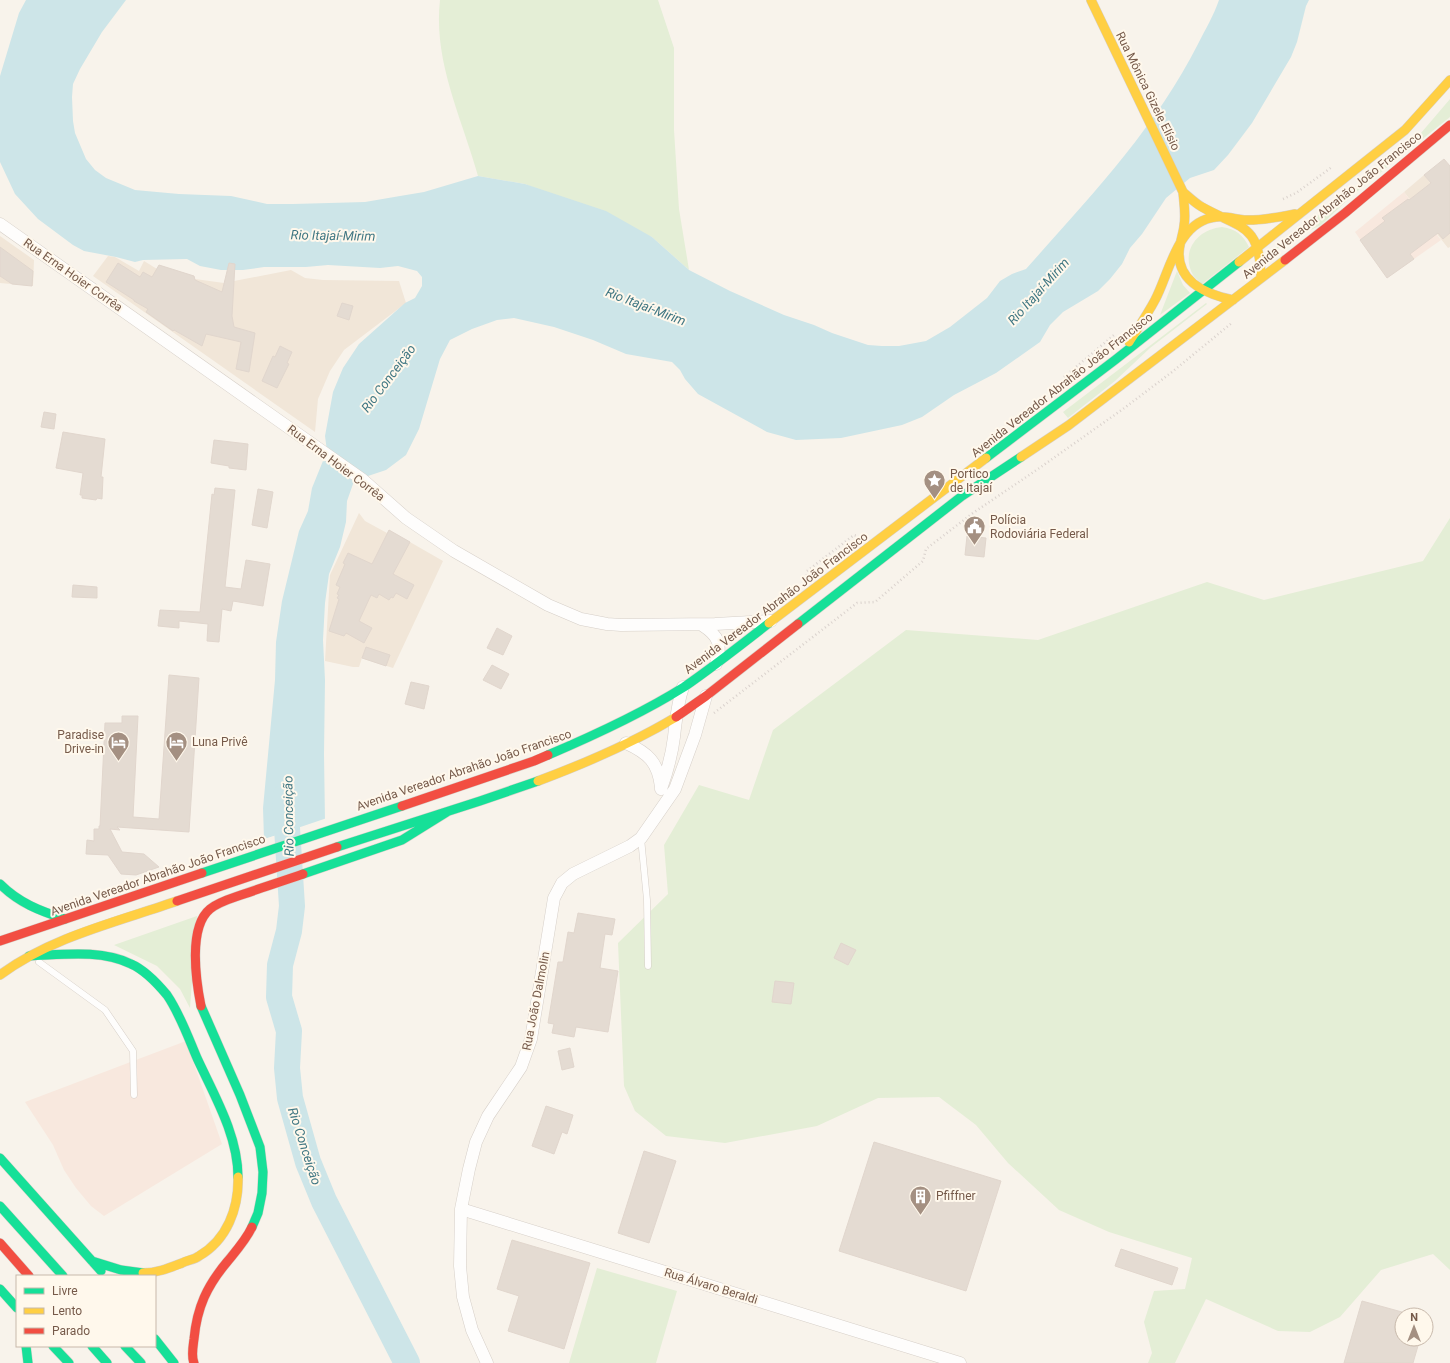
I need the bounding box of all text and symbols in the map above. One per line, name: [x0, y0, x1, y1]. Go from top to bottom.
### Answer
street label: Rua Mônica Gizele Elísio: [1113, 29, 1183, 153]
street label: Avenida Vereador Abrahão João Francisco: [1240, 128, 1424, 282]
water label: Rio Itajaí-Mirim: [291, 227, 375, 244]
street label: Rua Erna Hoier Corrêa: [21, 235, 125, 315]
water label: Rio Itajaí-Mirim: [1004, 255, 1072, 328]
water label: Rio Itajaí-Mirim: [604, 284, 688, 329]
street label: Avenida Vereador Abrahão João Francisco: [968, 310, 1156, 460]
water label: Rio Conceição: [358, 342, 419, 415]
street label: Rua Erna Hoier Corrêa: [285, 422, 387, 504]
place label: Portico de Itajaí: [950, 467, 993, 495]
place icon: Portico de Itajaí: [922, 468, 948, 501]
place label: Polícia Rodoviária Federal: [990, 513, 1089, 541]
public building icon: Polícia Rodoviária Federal: [962, 514, 988, 547]
street label: Avenida Vereador Abrahão João Francisco: [681, 529, 871, 677]
street label: Avenida Vereador Abrahão João Francisco: [355, 726, 573, 813]
place label: Paradise Drive-in: [57, 728, 104, 756]
hotel icon: Paradise Drive-in: [106, 729, 132, 762]
hotel icon: Luna Privê: [164, 729, 190, 762]
place label: Luna Privê: [192, 735, 248, 749]
water label: Rio Conceição: [280, 776, 297, 856]
street label: Avenida Vereador Abrahão João Francisco: [49, 831, 267, 918]
street label: Rua João Dalmolin: [520, 950, 552, 1052]
water label: Rio Conceição: [285, 1106, 324, 1187]
building icon: Pfiffner: [907, 1183, 933, 1216]
place label: Pfiffner: [936, 1189, 976, 1203]
street label: Rua Álvaro Beraldi: [663, 1264, 760, 1307]
legend: [16, 1275, 156, 1347]
text: Livre: [52, 1284, 78, 1298]
text: Lento: [52, 1304, 82, 1318]
north arrow: [1394, 1307, 1434, 1347]
text: N: [1410, 1311, 1418, 1324]
text: Parado: [52, 1324, 90, 1338]

